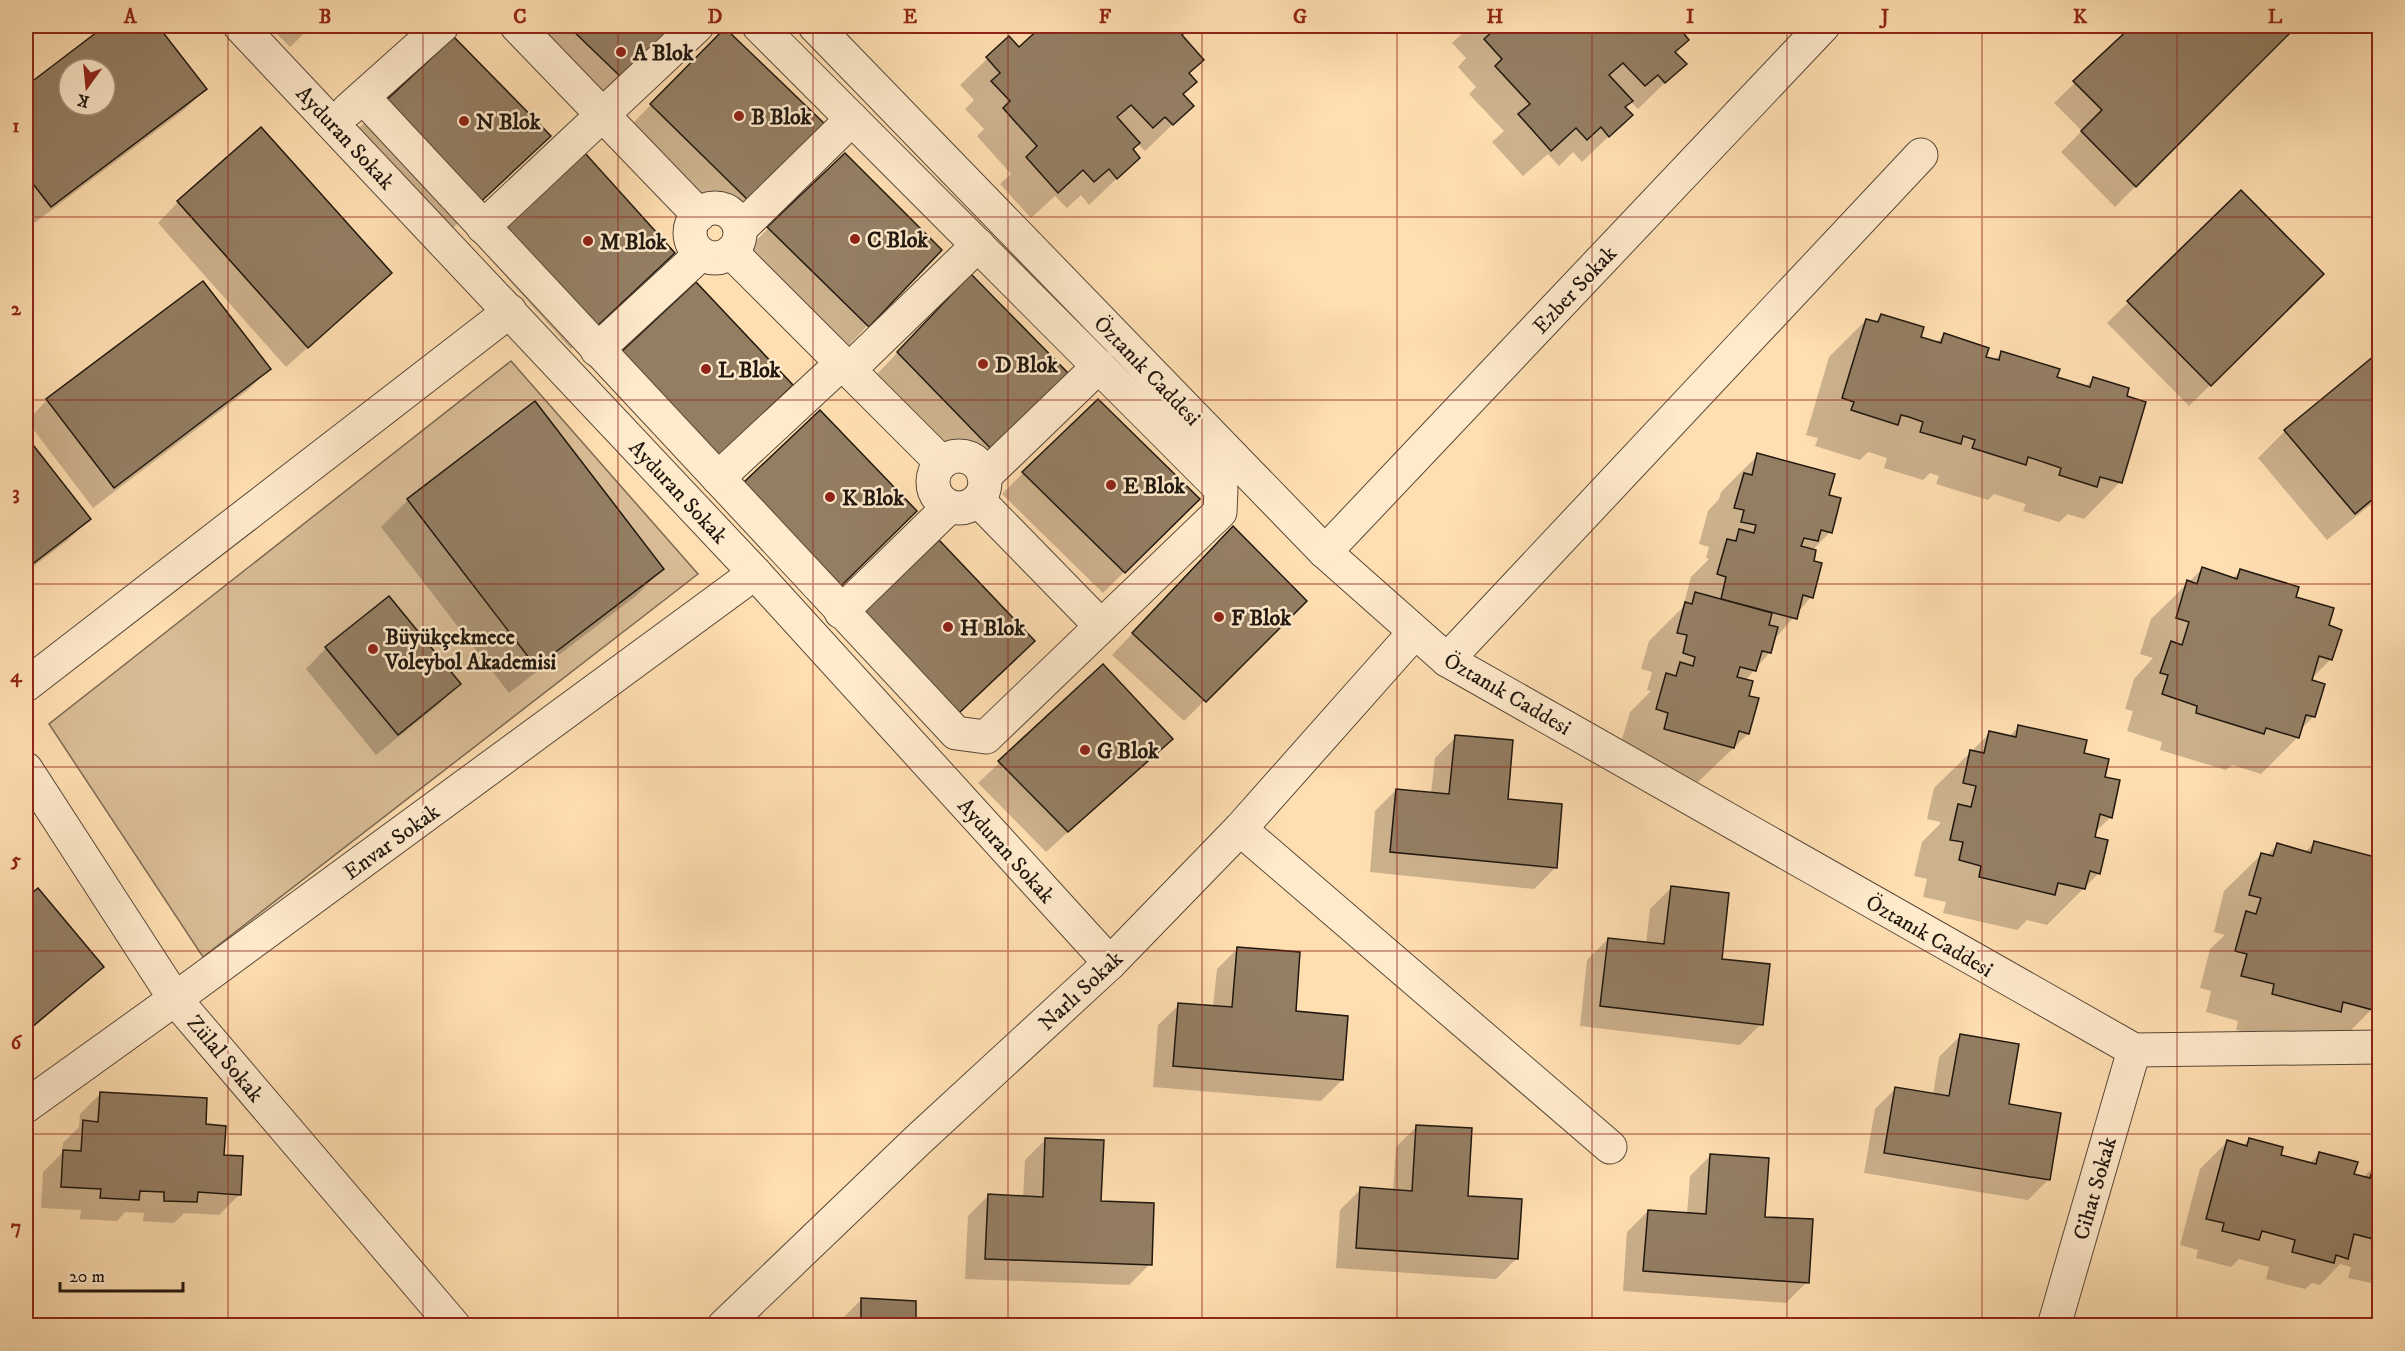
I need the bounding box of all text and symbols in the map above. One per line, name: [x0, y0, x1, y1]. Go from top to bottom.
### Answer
text: A: [123, 5, 138, 30]
text: B: [319, 5, 331, 30]
text: C: [513, 5, 527, 30]
text: D: [708, 5, 723, 30]
text: E: [903, 5, 917, 30]
text: F: [1099, 5, 1112, 30]
text: G: [1293, 5, 1307, 30]
text: H: [1487, 5, 1504, 30]
text: I: [1686, 5, 1694, 30]
text: J: [1879, 5, 1889, 30]
text: K: [2073, 5, 2088, 30]
text: L: [2268, 5, 2283, 30]
place label: A Blok: [632, 40, 695, 67]
marker: A Blok: [614, 45, 628, 59]
north arrow: [57, 57, 117, 117]
street label: Ayduran Sokak: [290, 80, 400, 196]
text: K: [75, 89, 91, 112]
place label: B Blok: [751, 104, 813, 131]
place label: N Blok: [476, 109, 542, 136]
marker: B Blok: [732, 109, 746, 123]
text: 1: [12, 114, 20, 139]
marker: N Blok: [457, 114, 471, 128]
place label: C Blok: [867, 227, 929, 254]
place label: M Blok: [600, 229, 668, 256]
marker: C Blok: [848, 232, 862, 246]
marker: M Blok: [581, 234, 595, 248]
street label: Ezber Sokak: [1527, 240, 1623, 340]
text: 2: [11, 297, 22, 322]
street label: Öztanık Caddesi: [1088, 310, 1206, 432]
place label: D Blok: [995, 352, 1059, 379]
place label: L Blok: [718, 357, 782, 384]
marker: D Blok: [976, 357, 990, 371]
marker: L Blok: [699, 362, 713, 376]
street label: Ayduran Sokak: [623, 434, 733, 550]
place label: E Blok: [1123, 473, 1186, 500]
marker: E Blok: [1104, 478, 1118, 492]
text: 3: [12, 481, 20, 506]
place label: K Blok: [842, 485, 905, 512]
marker: K Blok: [823, 490, 837, 504]
place label: F Blok: [1231, 605, 1292, 632]
marker: F Blok: [1212, 610, 1226, 624]
place label: H Blok: [960, 615, 1026, 642]
marker: H Blok: [941, 620, 955, 634]
place label: Büyükçekmece Voleybol Akademisi: [384, 624, 557, 676]
marker: Büyükçekmece Voleybol Akademisi: [366, 642, 380, 656]
street label: Öztanık Caddesi: [1439, 647, 1576, 742]
text: 4: [10, 664, 23, 689]
place label: G Blok: [1097, 738, 1160, 765]
marker: G Blok: [1078, 743, 1092, 757]
street label: Ayduran Sokak: [952, 793, 1060, 909]
street label: Envar Sokak: [339, 798, 445, 886]
text: 5: [10, 848, 21, 873]
street label: Öztanık Caddesi: [1861, 889, 1998, 984]
street label: Narlı Sokak: [1033, 945, 1129, 1037]
street label: Zülal Sokak: [181, 1010, 269, 1108]
text: 6: [11, 1031, 23, 1056]
street label: Cihat Sokak: [2068, 1134, 2123, 1243]
text: 7: [11, 1215, 21, 1240]
scale bar: [60, 1255, 183, 1293]
text: 20 m: [69, 1266, 105, 1288]

